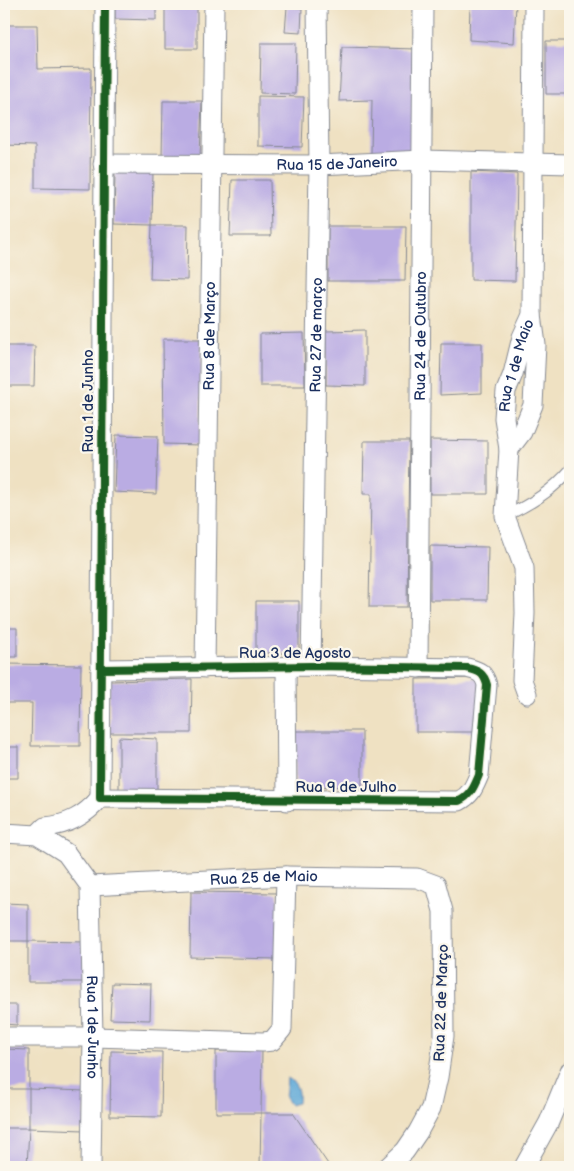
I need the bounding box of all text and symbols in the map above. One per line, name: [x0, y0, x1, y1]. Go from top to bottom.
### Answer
street label: Rua 15 de Janeiro: [276, 152, 398, 175]
street label: Rua 24 de Outubro: [411, 271, 431, 401]
street label: Rua 27 de março: [306, 277, 327, 393]
street label: Rua 8 de Março: [200, 281, 220, 391]
street label: Rua 1 de Maio: [495, 316, 539, 413]
street label: Rua 1 de Junho: [79, 349, 98, 453]
street label: Rua 3 de Agosto: [239, 644, 351, 663]
street label: Rua 9 de Julho: [295, 778, 397, 797]
street label: Rua 25 de Maio: [209, 867, 318, 890]
street label: Rua 22 de Março: [430, 944, 453, 1062]
street label: Rua 1 de Junho: [82, 975, 102, 1079]

